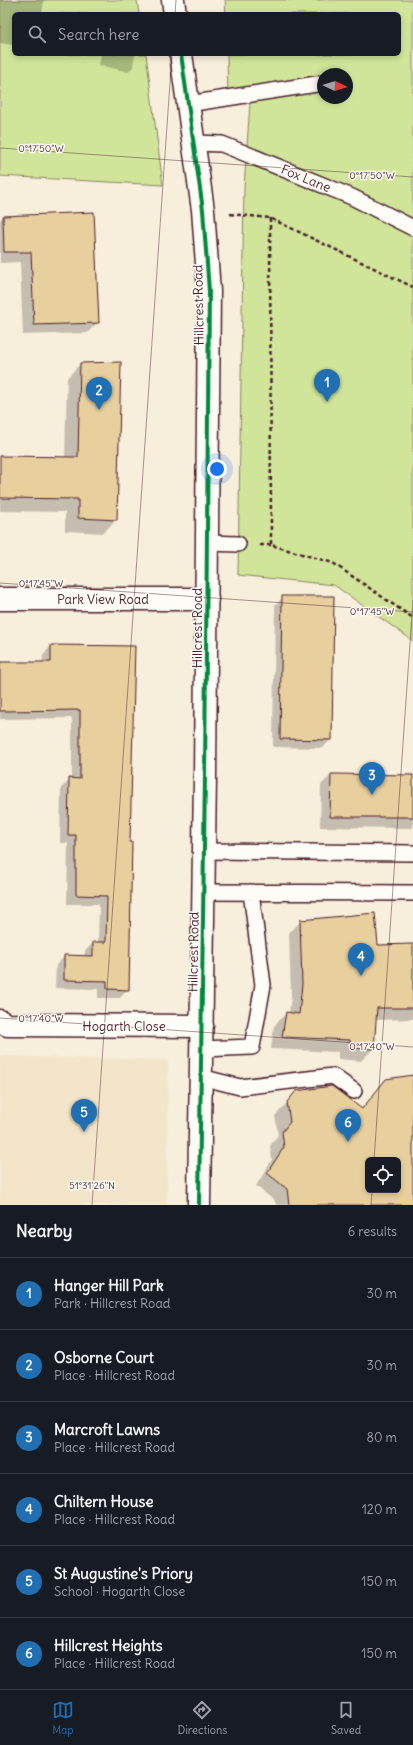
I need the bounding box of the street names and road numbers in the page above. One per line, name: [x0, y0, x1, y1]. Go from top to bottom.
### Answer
street label: Fox Lane: [278, 161, 333, 196]
street label: Hillcrest Road: [189, 264, 208, 345]
street label: Hillcrest Road: [189, 587, 206, 668]
street label: Park View Road: [57, 591, 149, 608]
street label: Hillcrest Road: [184, 911, 203, 992]
street label: Hogarth Close: [82, 1018, 166, 1035]

